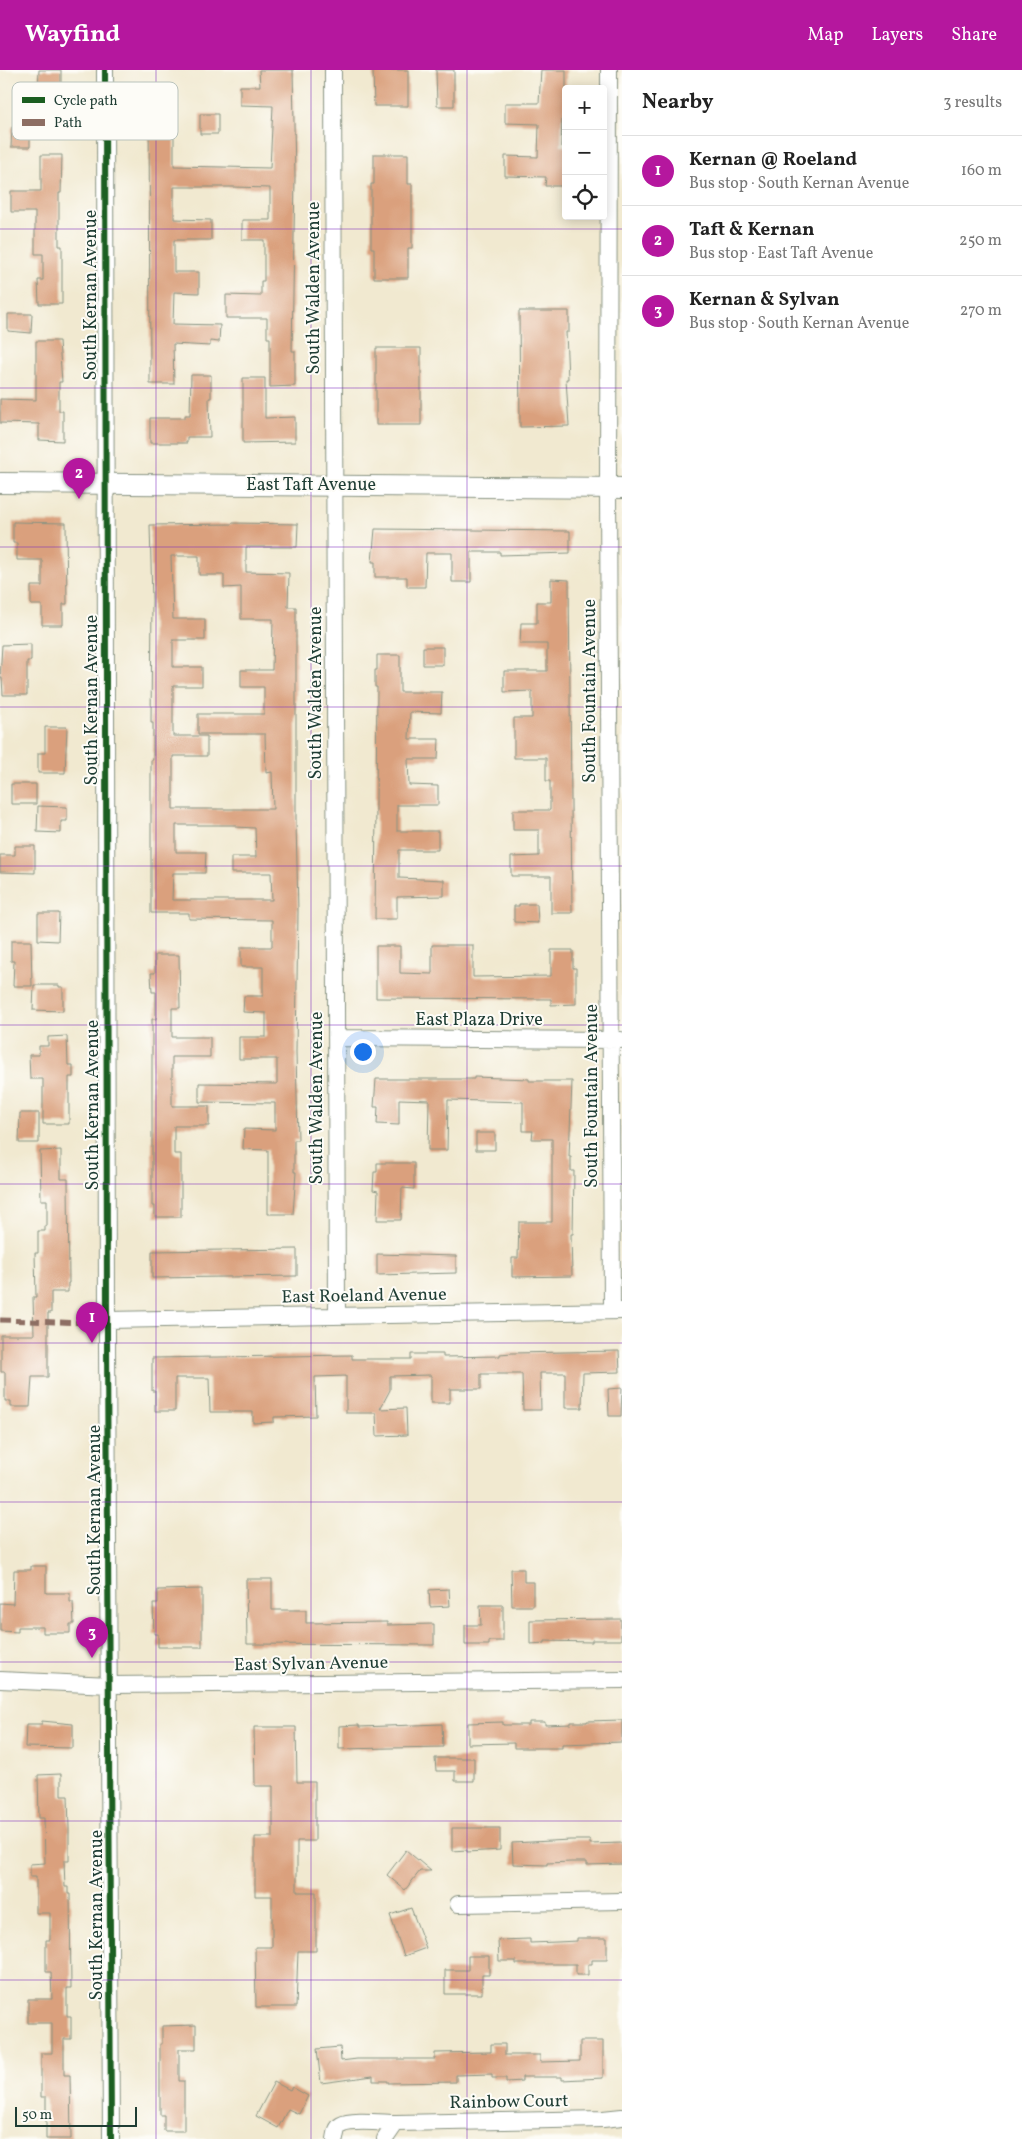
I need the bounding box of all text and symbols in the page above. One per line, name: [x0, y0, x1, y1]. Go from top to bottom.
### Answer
text: Wayfind: [25, 18, 120, 52]
text: Map: [807, 23, 843, 48]
text: Layers: [871, 23, 923, 48]
text: Share: [951, 23, 997, 48]
legend: [12, 82, 178, 140]
map controls: [562, 85, 607, 220]
button: +: [562, 85, 607, 130]
text: Nearby: [642, 88, 713, 117]
text: Cycle path: [54, 92, 118, 111]
text: 3 results: [943, 92, 1002, 114]
text: Path: [54, 114, 82, 133]
button: −: [562, 130, 607, 175]
text: Kernan @ Roeland: [689, 147, 857, 173]
text: 1: [655, 160, 661, 182]
text: 160 m: [961, 160, 1002, 182]
text: Bus stop · South Kernan Avenue: [689, 173, 909, 195]
button: locate: [562, 175, 607, 220]
street label: South Walden Avenue: [302, 202, 327, 374]
street label: South Kernan Avenue: [79, 210, 104, 380]
text: Taft & Kernan: [689, 217, 815, 243]
text: 2: [654, 230, 662, 252]
text: 250 m: [959, 230, 1002, 252]
text: Bus stop · East Taft Avenue: [689, 243, 873, 265]
text: Kernan & Sylvan: [689, 287, 840, 313]
text: 3: [654, 300, 662, 322]
text: 270 m: [960, 300, 1002, 322]
text: Bus stop · South Kernan Avenue: [689, 313, 909, 335]
pin: 2: [63, 458, 95, 499]
street label: East Taft Avenue: [246, 473, 376, 498]
street label: South Fountain Avenue: [578, 599, 603, 783]
street label: South Walden Avenue: [304, 607, 329, 779]
street label: South Kernan Avenue: [80, 615, 105, 785]
street label: South Fountain Avenue: [580, 1004, 605, 1188]
street label: East Plaza Drive: [415, 1008, 543, 1033]
street label: South Walden Avenue: [305, 1012, 330, 1184]
street label: South Kernan Avenue: [81, 1020, 106, 1190]
your location: [350, 1039, 376, 1065]
street label: East Roeland Avenue: [281, 1283, 447, 1310]
pin: 1: [76, 1302, 108, 1343]
street label: South Kernan Avenue: [83, 1425, 108, 1595]
pin: 3: [76, 1617, 108, 1658]
street label: East Sylvan Avenue: [234, 1651, 388, 1678]
street label: South Kernan Avenue: [85, 1830, 110, 2000]
street label: Rainbow Court: [449, 2089, 569, 2116]
scale bar: [15, 2104, 138, 2127]
text: 50 m: [22, 2106, 52, 2125]

